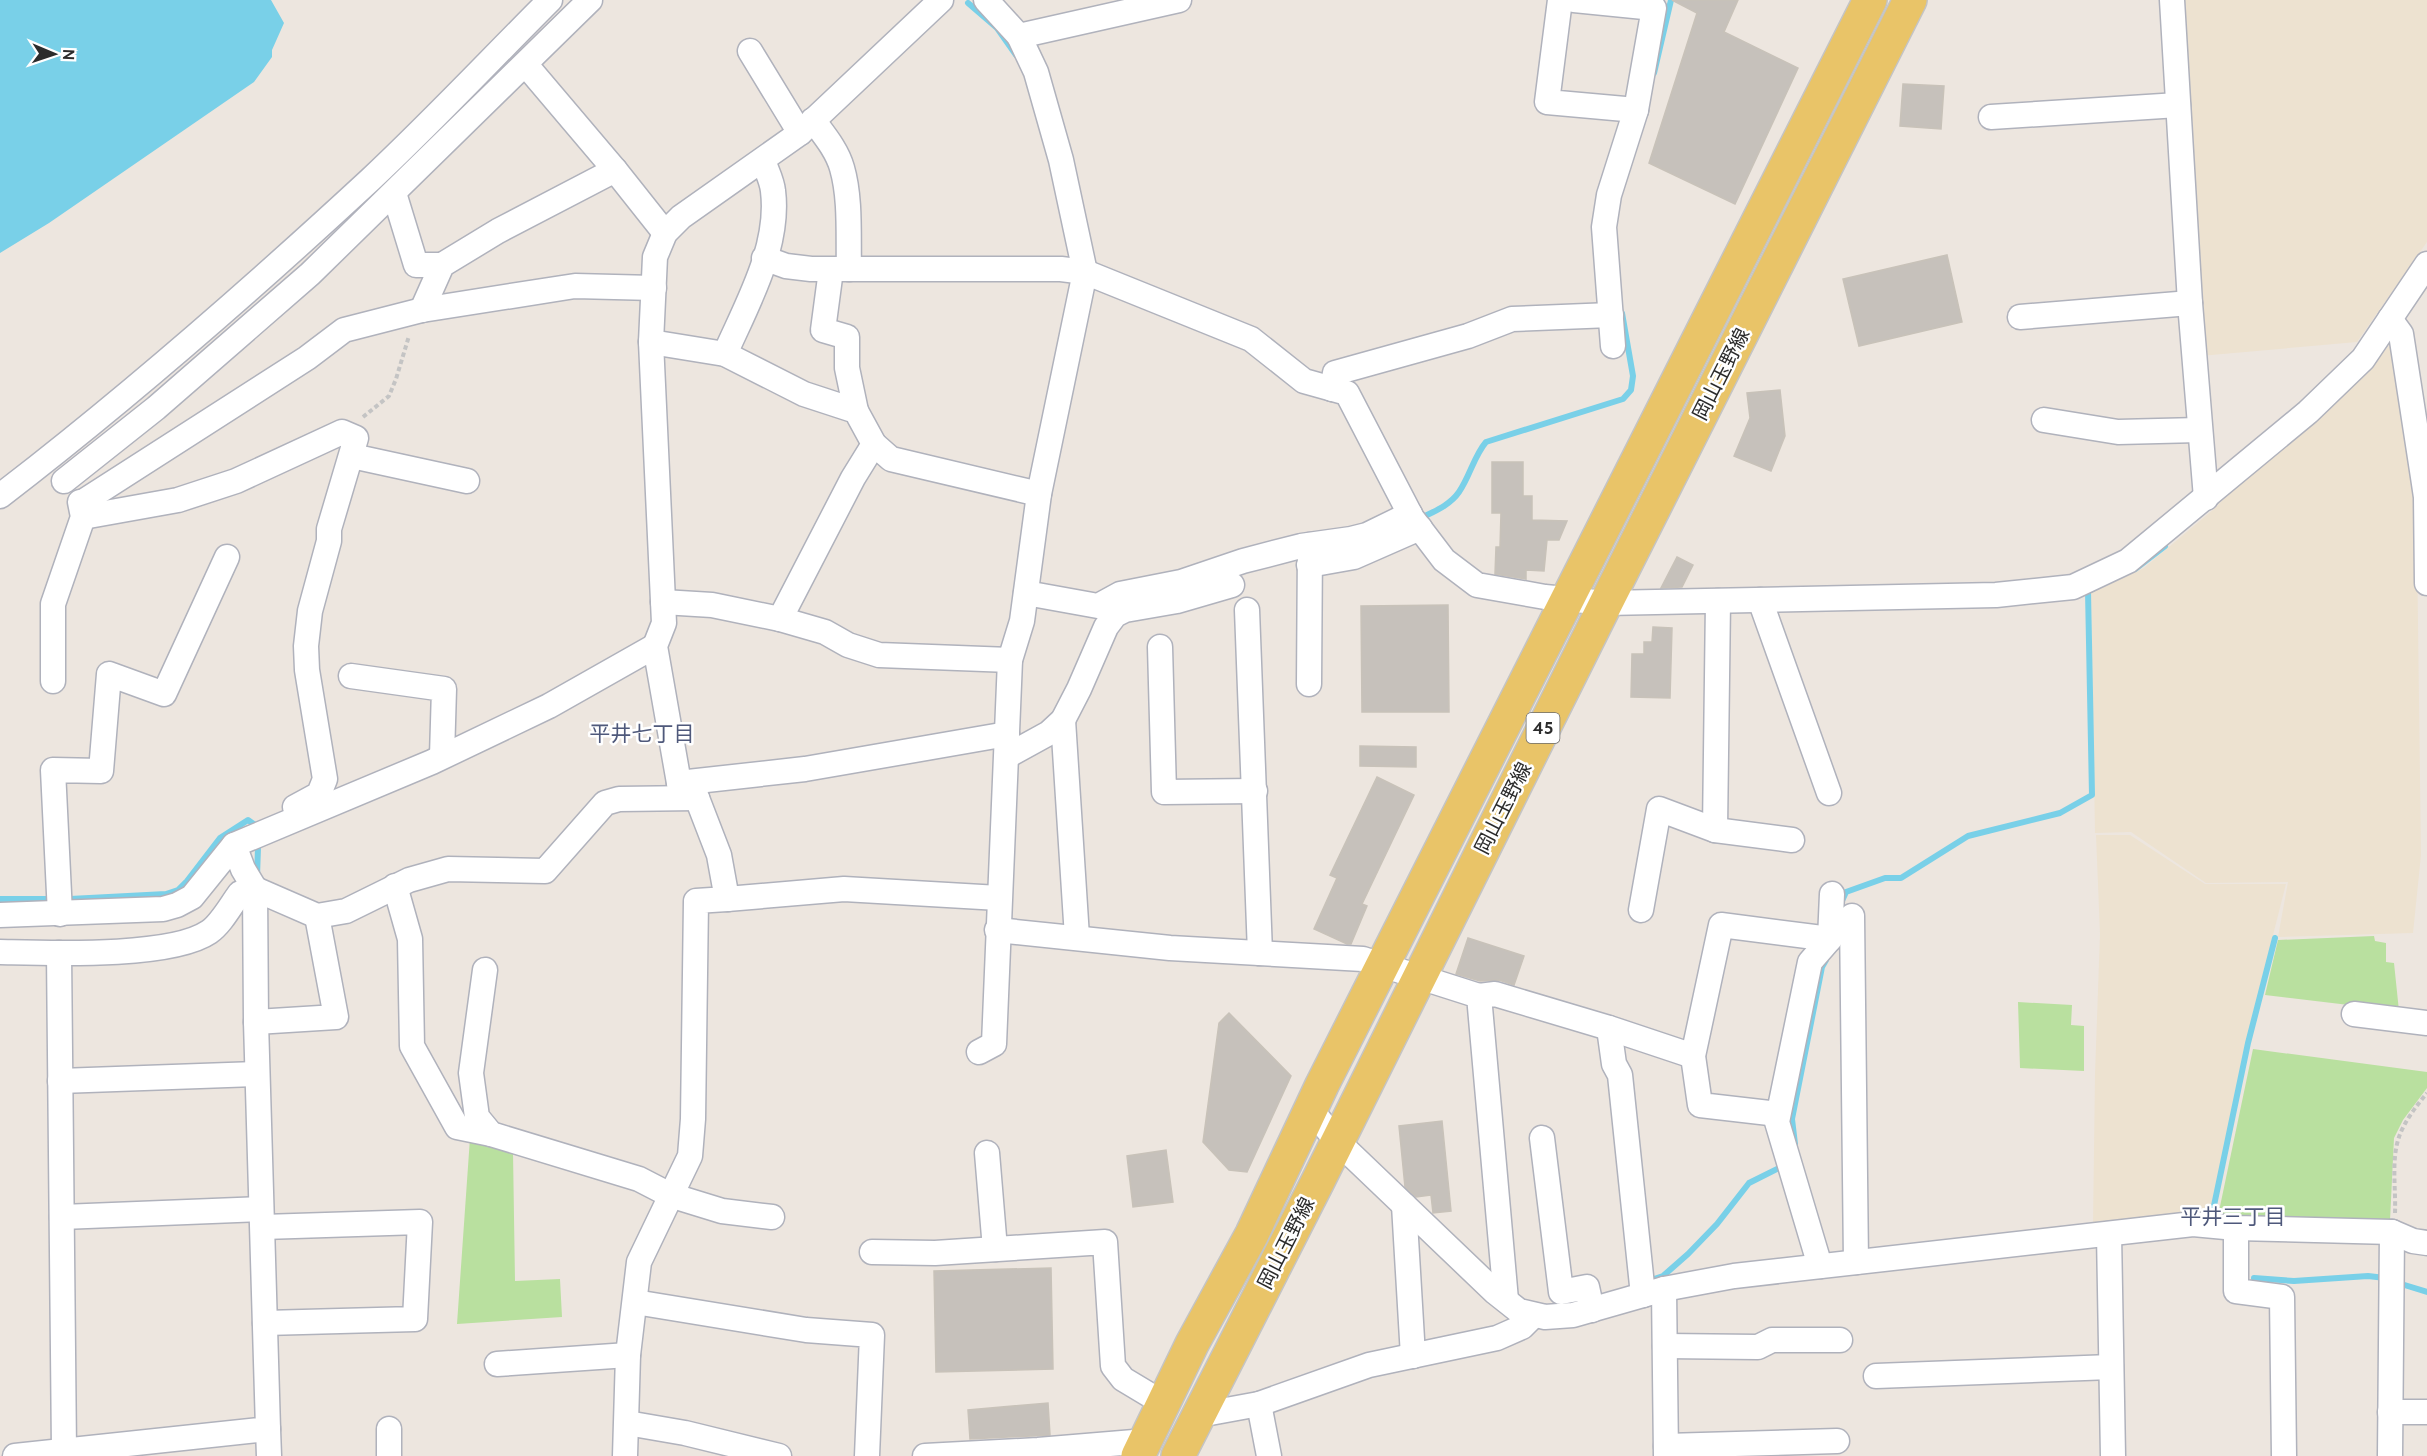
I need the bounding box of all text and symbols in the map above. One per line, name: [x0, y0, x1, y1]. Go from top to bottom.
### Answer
north arrow: [24, 24, 84, 84]
text: N: [59, 49, 78, 60]
street label: 岡山玉野線: [1688, 324, 1754, 424]
road number: 45: [1526, 713, 1560, 743]
district label: 平井七丁目: [590, 721, 695, 746]
street label: 岡山玉野線: [1470, 758, 1536, 858]
street label: 岡山玉野線: [1253, 1193, 1319, 1293]
district label: 平井三丁目: [2181, 1204, 2286, 1229]

